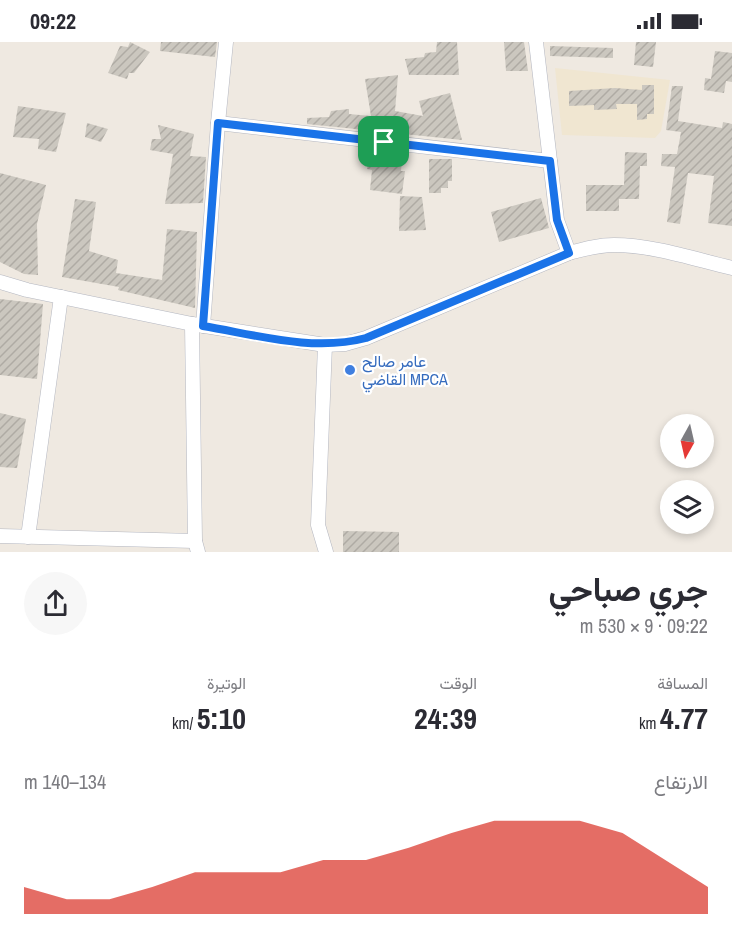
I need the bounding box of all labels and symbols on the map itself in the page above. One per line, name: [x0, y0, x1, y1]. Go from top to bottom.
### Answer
pin: [358, 116, 409, 167]
place label: عامر صالح القاضي MPCA: [362, 350, 448, 393]
marker: عامر صالح القاضي MPCA: [343, 363, 357, 377]
north arrow: [660, 414, 714, 468]

